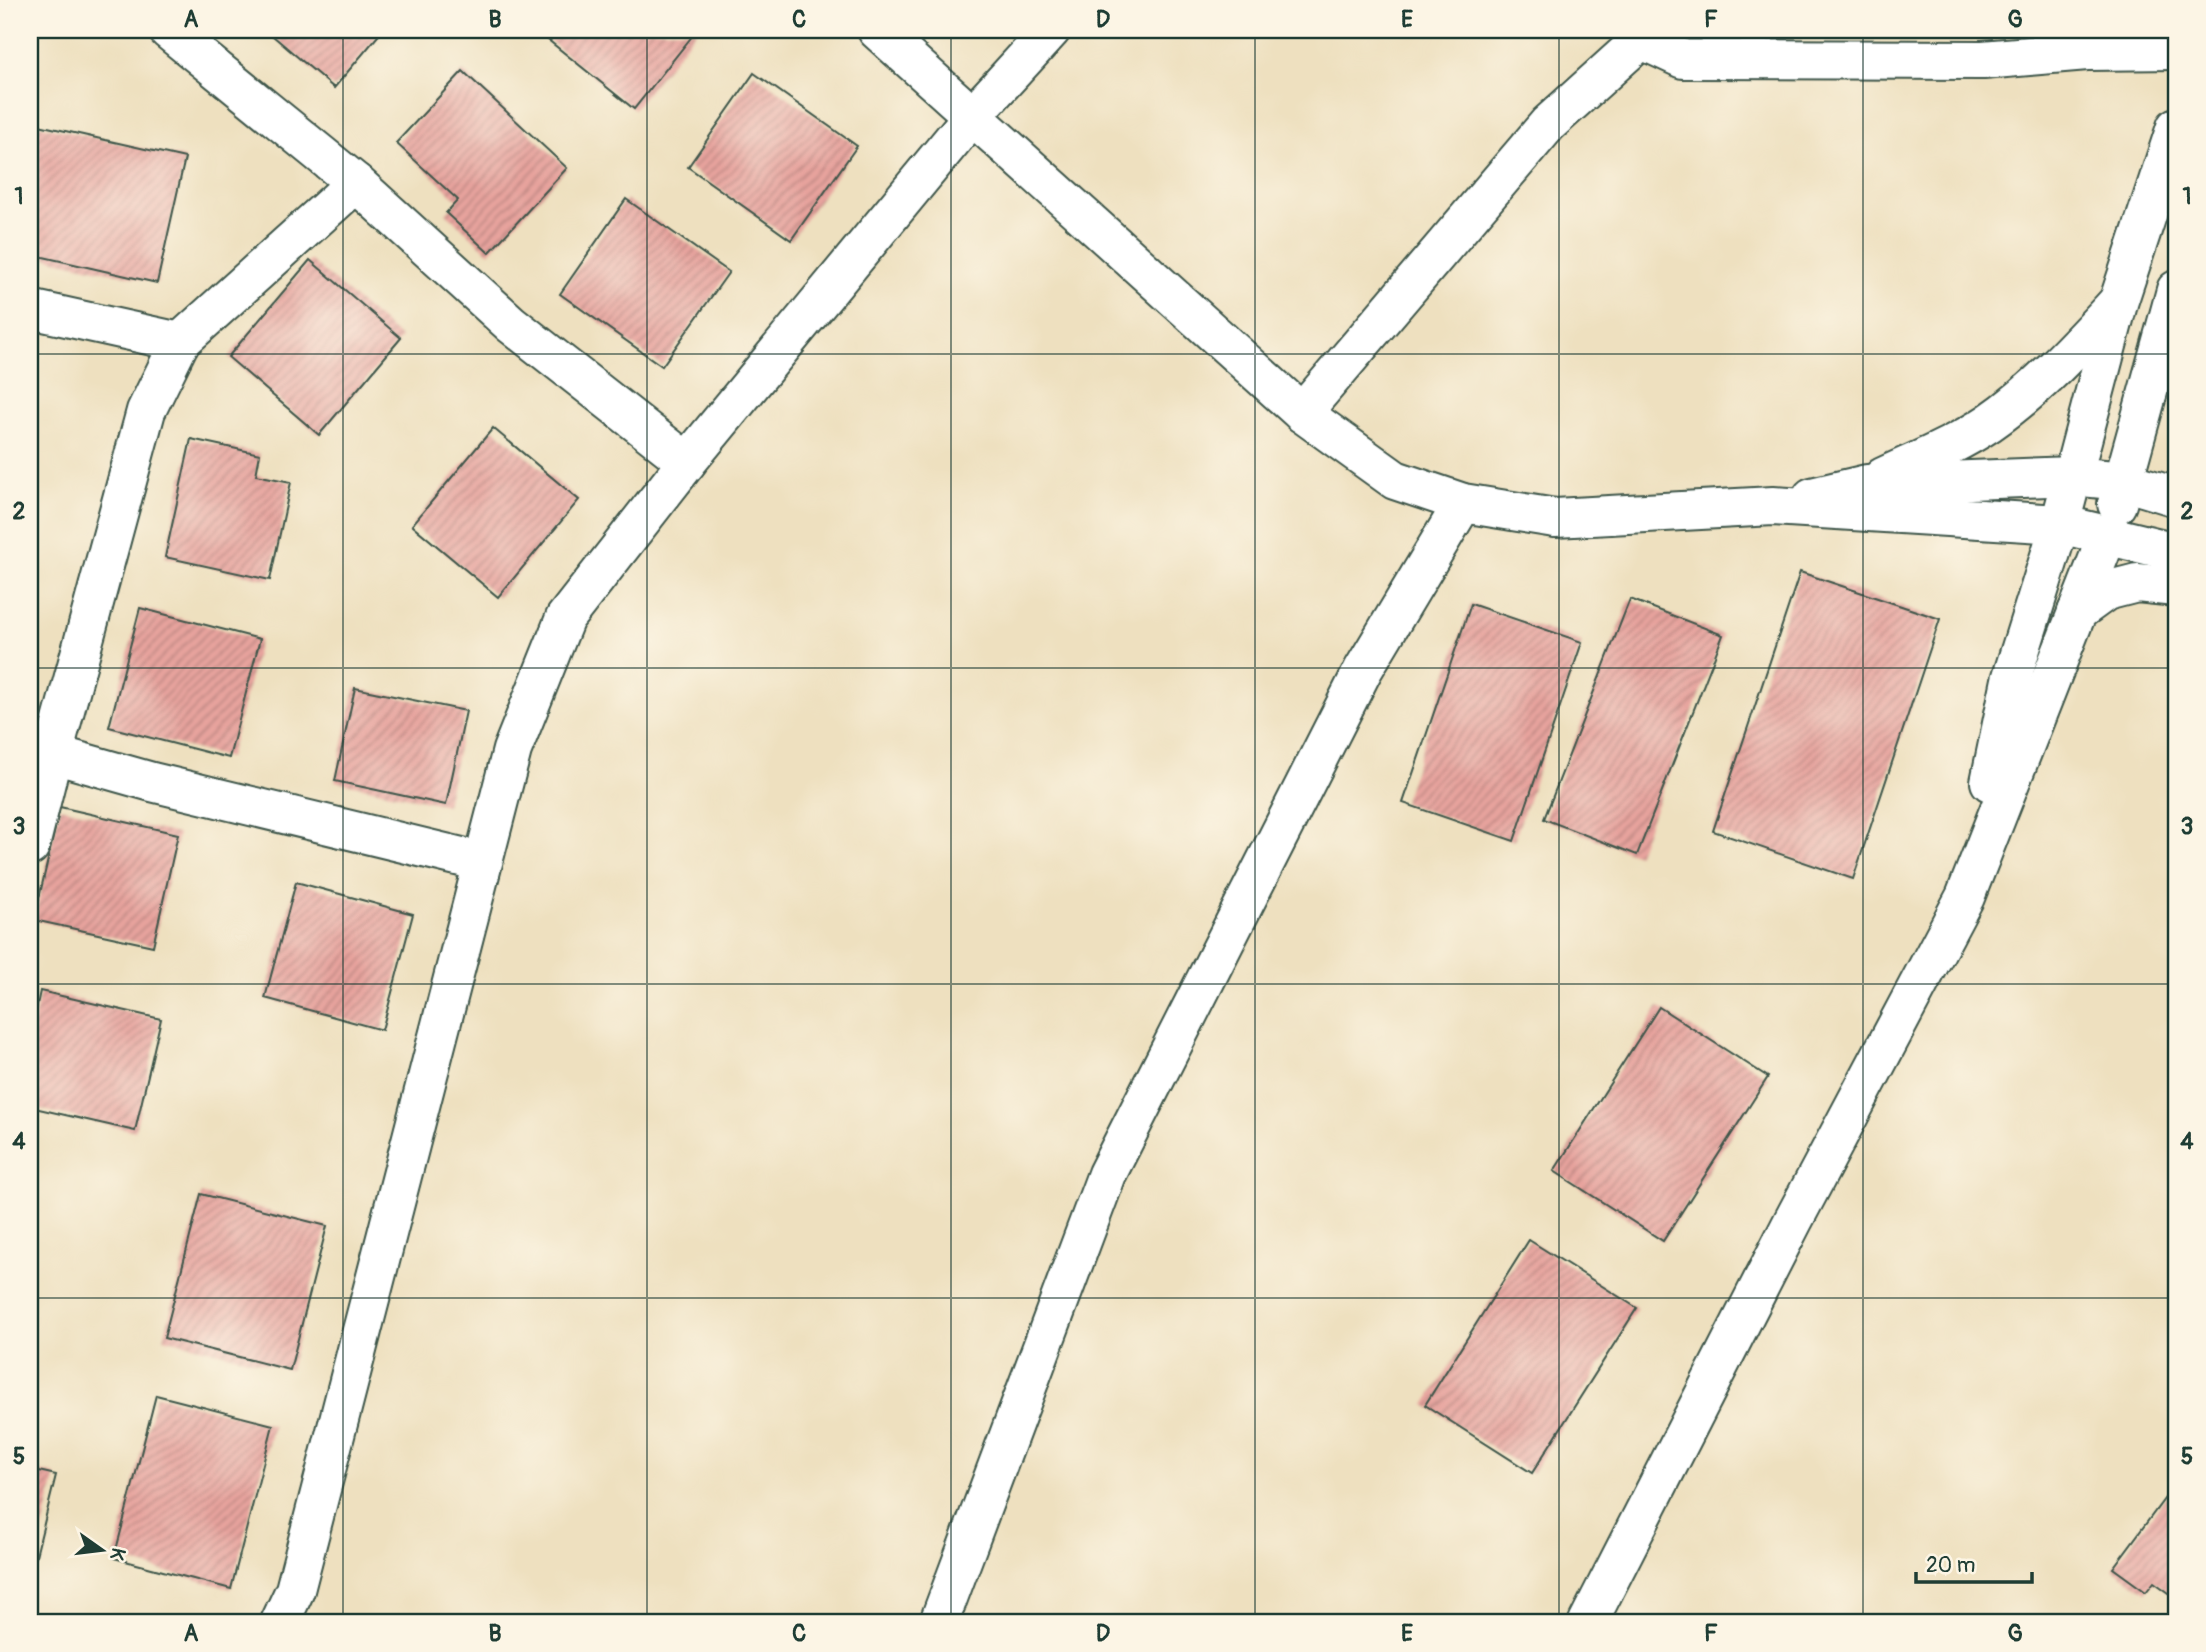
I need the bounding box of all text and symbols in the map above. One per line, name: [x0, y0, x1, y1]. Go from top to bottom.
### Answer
text: A: [184, 5, 199, 34]
text: B: [488, 5, 502, 34]
text: C: [792, 5, 806, 34]
text: D: [1096, 5, 1110, 34]
text: E: [1401, 5, 1413, 34]
text: F: [1704, 5, 1718, 34]
text: G: [2007, 5, 2023, 34]
text: 1: [15, 182, 24, 211]
text: 1: [2183, 182, 2192, 211]
text: 2: [13, 497, 26, 526]
text: 2: [2181, 497, 2194, 526]
text: 3: [13, 812, 25, 841]
text: 3: [2181, 812, 2193, 841]
text: 4: [12, 1127, 26, 1156]
text: 4: [2180, 1127, 2194, 1156]
text: 5: [13, 1442, 25, 1471]
text: 5: [2181, 1442, 2193, 1471]
north arrow: [66, 1516, 136, 1586]
scale bar: [1916, 1540, 2031, 1584]
text: K: [104, 1545, 131, 1563]
text: 20 m: [1926, 1552, 1975, 1579]
text: A: [184, 1619, 199, 1648]
text: B: [488, 1619, 502, 1648]
text: C: [792, 1619, 806, 1648]
text: D: [1096, 1619, 1110, 1648]
text: E: [1401, 1619, 1413, 1648]
text: F: [1704, 1619, 1718, 1648]
text: G: [2007, 1619, 2023, 1648]

